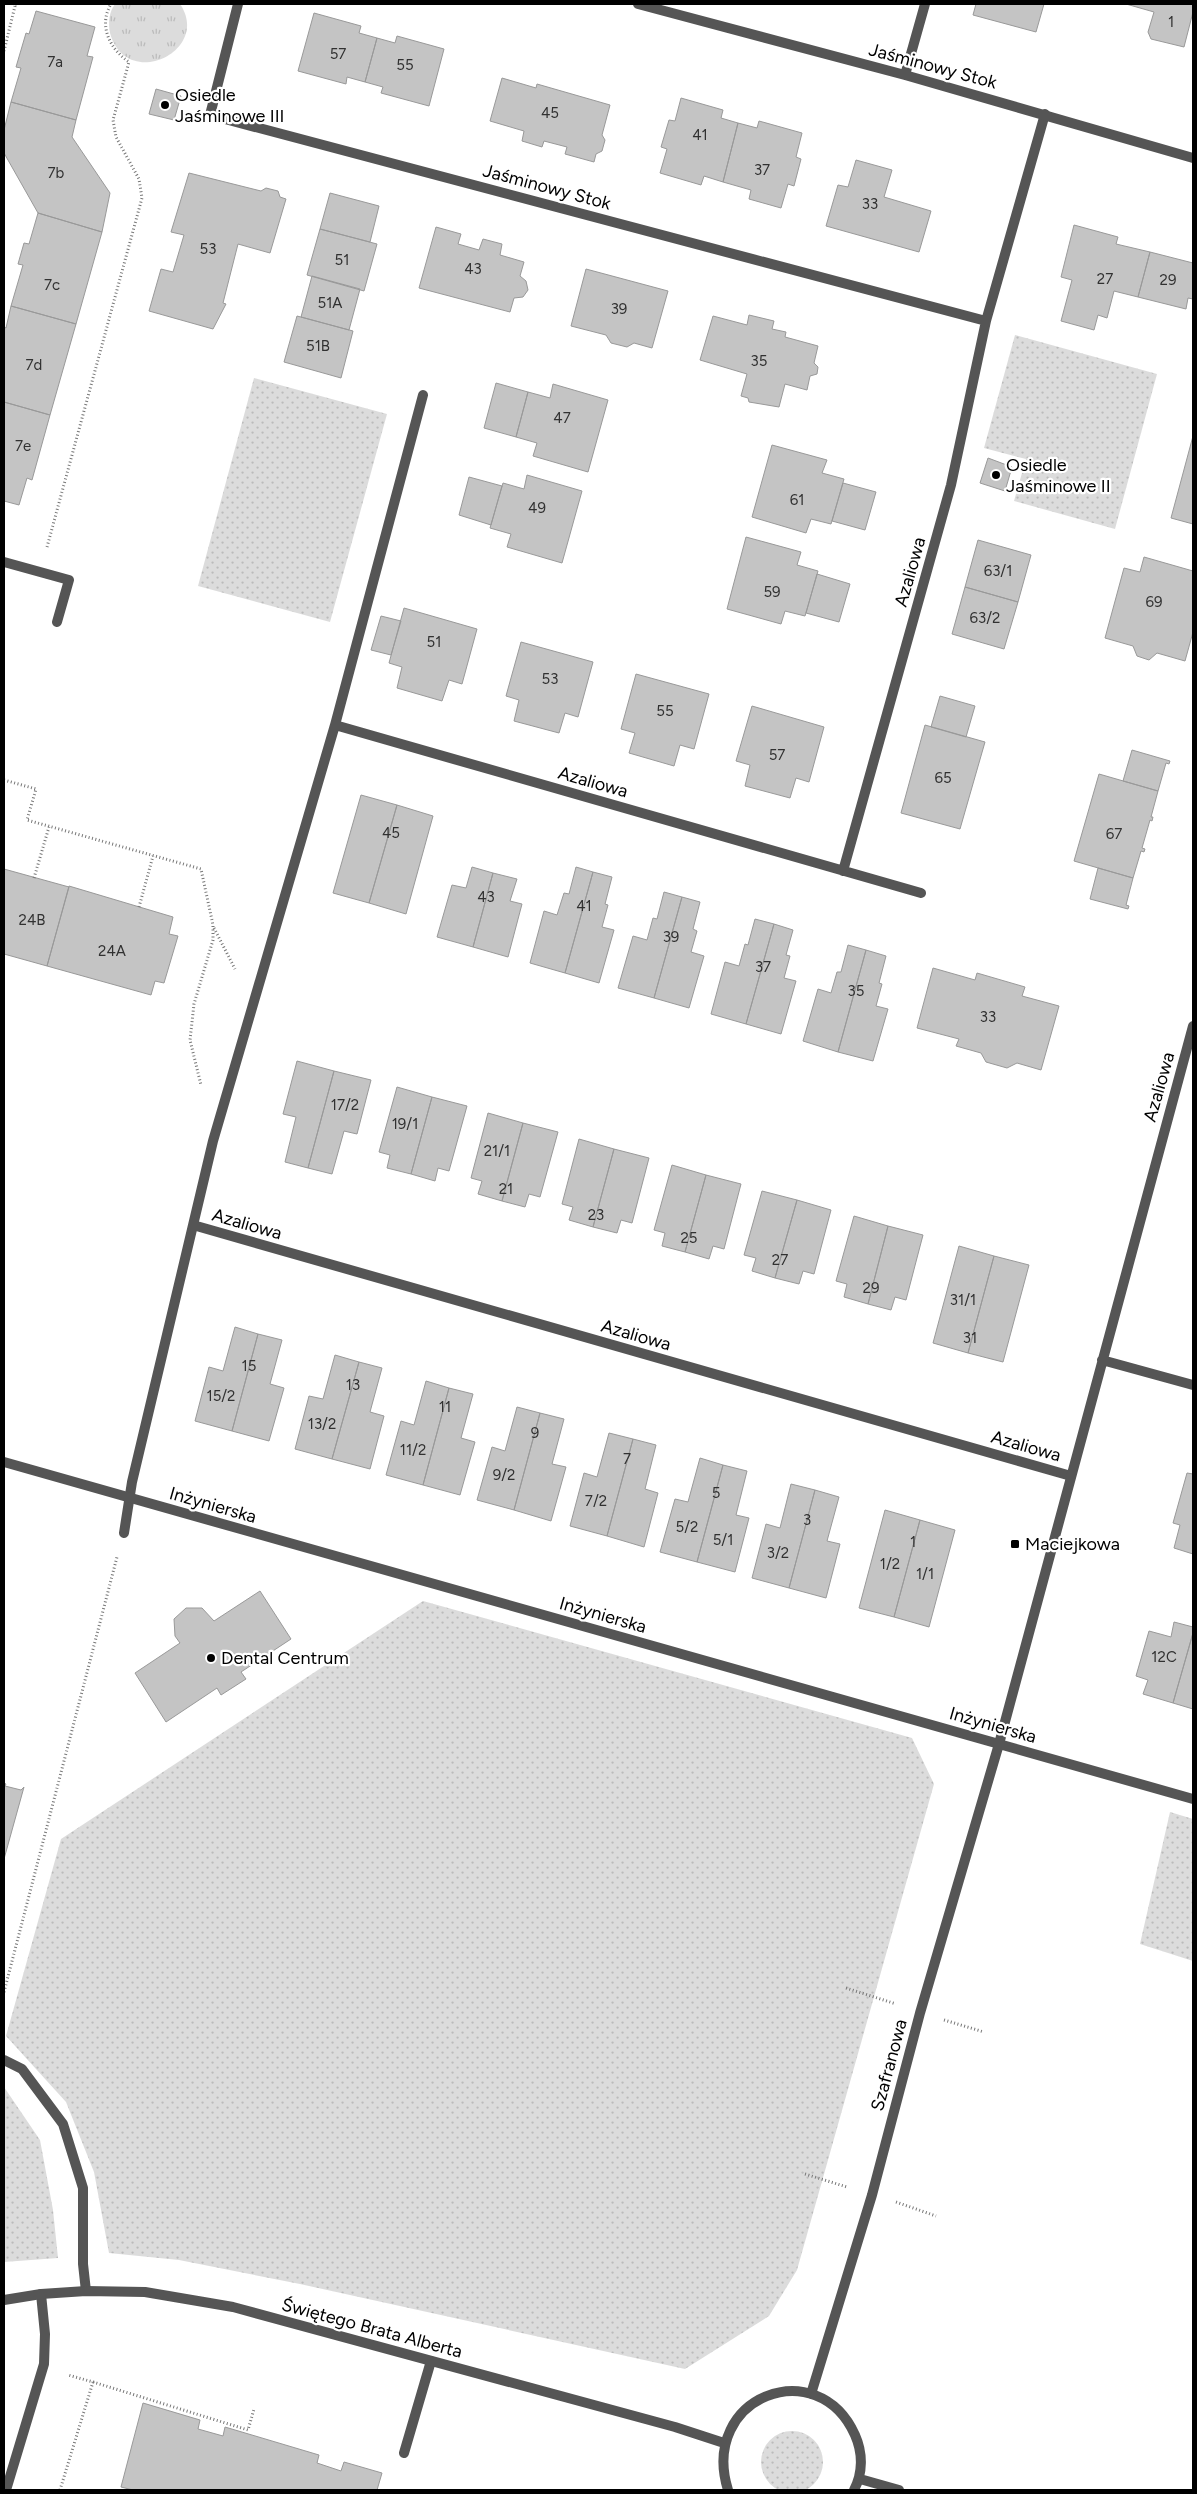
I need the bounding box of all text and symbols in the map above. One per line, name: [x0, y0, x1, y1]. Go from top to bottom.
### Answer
house number: 1: [1168, 13, 1174, 31]
street label: Jaśminowy Stok: [867, 38, 1000, 94]
house number: 57: [330, 45, 346, 63]
house number: 7a: [47, 53, 63, 71]
house number: 55: [396, 56, 414, 74]
place label: Osiedle Jaśminowe III: [175, 84, 284, 127]
marker: Osiedle Jaśminowe III: [159, 99, 171, 111]
house number: 45: [541, 104, 559, 122]
house number: 41: [692, 126, 708, 144]
street label: Jaśminowy Stok: [481, 159, 614, 215]
house number: 37: [754, 161, 770, 179]
house number: 7b: [48, 164, 65, 182]
house number: 33: [862, 195, 878, 213]
house number: 53: [200, 240, 216, 258]
house number: 51: [335, 251, 349, 269]
house number: 43: [464, 260, 482, 278]
house number: 27: [1097, 270, 1113, 288]
house number: 29: [1160, 271, 1176, 289]
house number: 7c: [44, 276, 60, 294]
house number: 51A: [318, 294, 342, 312]
house number: 39: [611, 300, 627, 318]
house number: 51B: [306, 337, 330, 355]
house number: 35: [751, 352, 767, 370]
house number: 7d: [26, 356, 42, 374]
house number: 47: [553, 409, 571, 427]
house number: 7e: [15, 437, 31, 455]
place label: Osiedle Jaśminowe II: [1006, 454, 1111, 497]
marker: Osiedle Jaśminowe II: [990, 469, 1002, 481]
house number: 61: [790, 491, 804, 509]
house number: 49: [528, 499, 546, 517]
street label: Azaliowa: [890, 535, 930, 609]
house number: 63/1: [984, 562, 1012, 580]
house number: 59: [763, 583, 781, 601]
house number: 69: [1146, 593, 1162, 611]
house number: 63/2: [970, 609, 1000, 627]
house number: 51: [427, 633, 441, 651]
house number: 53: [542, 670, 558, 688]
house number: 55: [656, 702, 674, 720]
house number: 57: [769, 746, 785, 764]
street label: Azaliowa: [556, 762, 630, 802]
house number: 65: [934, 769, 952, 787]
house number: 45: [382, 824, 400, 842]
house number: 67: [1106, 825, 1122, 843]
house number: 43: [477, 888, 495, 906]
house number: 41: [576, 897, 592, 915]
house number: 24B: [19, 911, 45, 929]
house number: 39: [663, 928, 679, 946]
house number: 24A: [98, 942, 126, 960]
house number: 37: [755, 958, 771, 976]
house number: 35: [848, 982, 864, 1000]
house number: 33: [980, 1008, 996, 1026]
street label: Azaliowa: [1139, 1050, 1179, 1124]
house number: 17/2: [331, 1096, 359, 1114]
house number: 19/1: [392, 1115, 418, 1133]
house number: 21/1: [484, 1142, 510, 1160]
house number: 21: [499, 1180, 513, 1198]
street label: Azaliowa: [210, 1204, 284, 1244]
house number: 23: [588, 1206, 604, 1224]
house number: 25: [680, 1229, 698, 1247]
house number: 27: [772, 1251, 788, 1269]
house number: 29: [863, 1279, 879, 1297]
house number: 31/1: [950, 1291, 976, 1309]
street label: Azaliowa: [599, 1315, 673, 1355]
house number: 31: [963, 1329, 977, 1347]
house number: 15: [242, 1357, 256, 1375]
house number: 13: [346, 1376, 360, 1394]
house number: 15/2: [206, 1387, 236, 1405]
house number: 11: [439, 1398, 451, 1416]
house number: 13/2: [308, 1415, 336, 1433]
house number: 9: [531, 1424, 539, 1442]
street label: Azaliowa: [989, 1426, 1063, 1466]
house number: 11/2: [400, 1441, 426, 1459]
house number: 7: [623, 1450, 631, 1468]
house number: 9/2: [493, 1466, 515, 1484]
street label: Inżynierska: [167, 1482, 259, 1528]
house number: 5: [712, 1484, 720, 1502]
house number: 7/2: [585, 1492, 607, 1510]
house number: 3: [803, 1511, 811, 1529]
house number: 5/2: [676, 1518, 698, 1536]
house number: 5/1: [713, 1531, 733, 1549]
house number: 1: [910, 1533, 916, 1551]
place label: Maciejkowa: [1025, 1533, 1120, 1555]
marker: Maciejkowa: [1009, 1538, 1021, 1550]
house number: 3/2: [767, 1544, 789, 1562]
house number: 1/2: [880, 1555, 900, 1573]
house number: 1/1: [916, 1565, 934, 1583]
street label: Inżynierska: [557, 1592, 649, 1638]
place label: Dental Centrum: [221, 1647, 349, 1669]
house number: 12C: [1151, 1648, 1177, 1666]
marker: Dental Centrum: [205, 1652, 217, 1664]
street label: Inżynierska: [947, 1702, 1039, 1748]
street label: Szafranowa: [866, 2017, 912, 2113]
street label: Świętego Brata Alberta: [279, 2293, 465, 2363]

